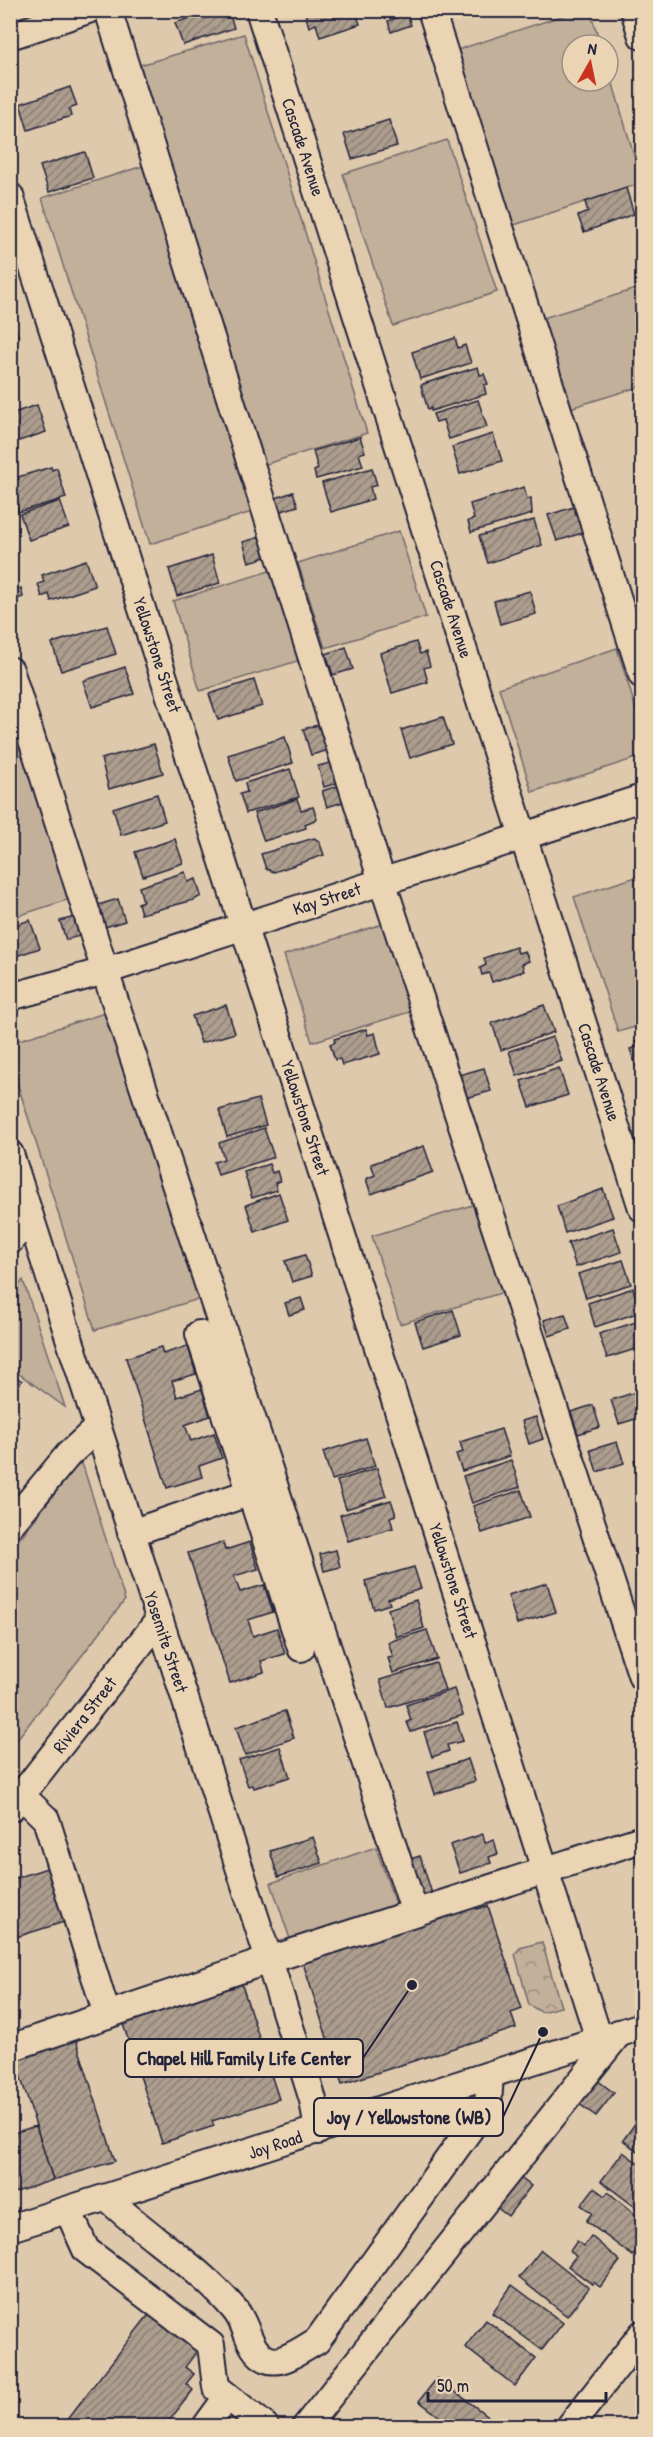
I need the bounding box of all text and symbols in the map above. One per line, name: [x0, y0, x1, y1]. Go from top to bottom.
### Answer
north arrow: [560, 33, 620, 93]
text: N: [586, 37, 599, 60]
street label: Cascade Avenue: [276, 95, 331, 199]
street label: Cascade Avenue: [424, 557, 479, 661]
street label: Yellowstone Street: [127, 594, 188, 717]
street label: Kay Street: [290, 876, 365, 921]
street label: Cascade Avenue: [572, 1020, 627, 1124]
street label: Yellowstone Street: [275, 1057, 336, 1180]
street label: Yellowstone Street: [423, 1520, 484, 1643]
street label: Yosemite Street: [138, 1588, 195, 1696]
street label: Riviera Street: [47, 1671, 123, 1758]
callout: Chapel Hill Family Life Center: [125, 2039, 363, 2077]
text: Chapel Hill Family Life Center: [137, 2044, 352, 2072]
callout: Joy / Yellowstone (WB): [314, 2098, 503, 2136]
text: Joy / Yellowstone (WB): [327, 2103, 491, 2131]
street label: Joy Road: [245, 2124, 305, 2165]
scale bar: [428, 2365, 606, 2403]
text: 50 m: [437, 2373, 469, 2398]

